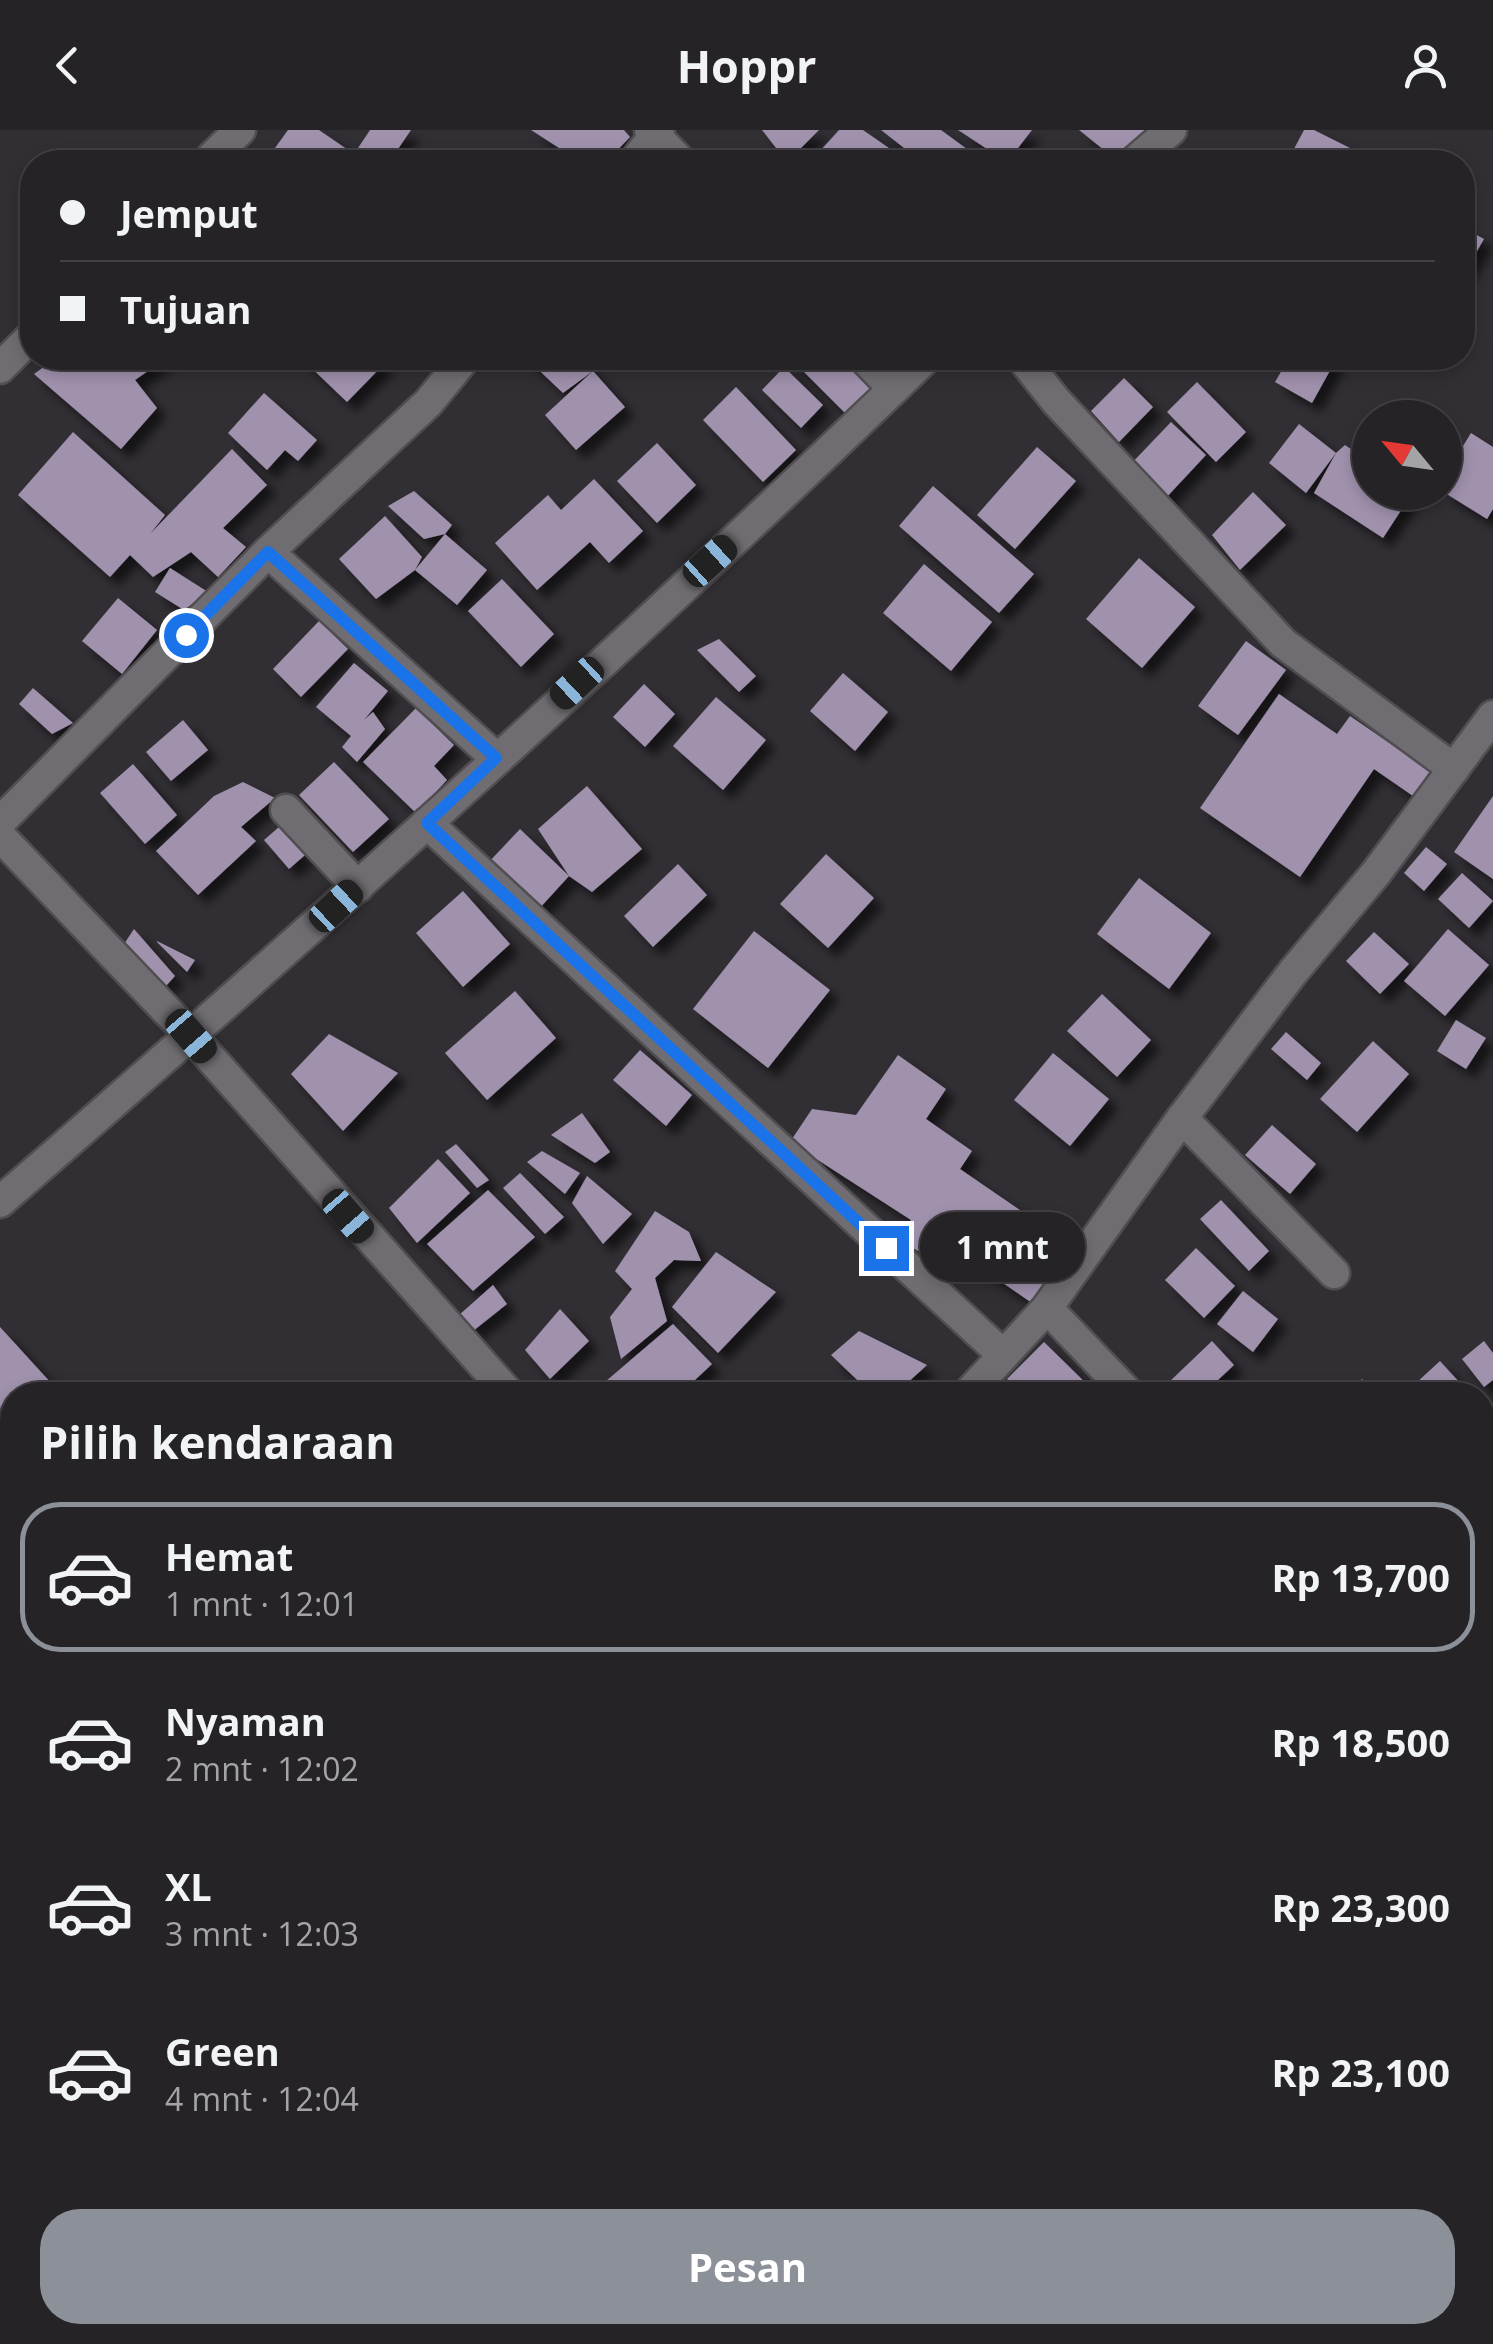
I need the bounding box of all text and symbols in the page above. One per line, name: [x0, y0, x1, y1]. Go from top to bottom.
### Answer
text: Hoppr: [677, 35, 816, 96]
icon: back: [40, 38, 95, 93]
icon: person: [1398, 38, 1453, 93]
text: Jemput: [120, 187, 258, 239]
text: Tujuan: [120, 283, 251, 335]
north arrow: [1352, 400, 1462, 510]
map controls: [1352, 400, 1462, 510]
car: [678, 530, 742, 592]
route start: [164, 613, 209, 658]
car: [545, 652, 609, 714]
car: [304, 875, 368, 937]
car: [160, 1004, 222, 1068]
car: [317, 1184, 379, 1248]
callout: 1 mnt: [921, 1213, 1086, 1283]
text: 1 mnt: [956, 1225, 1049, 1268]
route end: [864, 1226, 909, 1271]
text: Pilih kendaraan: [40, 1411, 395, 1472]
text: Hemat: [165, 1530, 293, 1582]
icon: car: [45, 1532, 135, 1622]
text: Rp 13,700: [1272, 1551, 1450, 1603]
text: 1 mnt · 12:01: [165, 1582, 359, 1625]
text: Nyaman: [165, 1695, 326, 1747]
icon: car: [45, 1697, 135, 1787]
text: Rp 18,500: [1272, 1716, 1450, 1768]
text: 2 mnt · 12:02: [165, 1747, 359, 1790]
text: XL: [165, 1860, 212, 1912]
icon: car: [45, 1862, 135, 1952]
text: Rp 23,300: [1272, 1881, 1450, 1933]
text: 3 mnt · 12:03: [165, 1912, 359, 1955]
text: Green: [165, 2025, 280, 2077]
icon: car: [45, 2027, 135, 2117]
text: Rp 23,100: [1272, 2046, 1450, 2098]
text: 4 mnt · 12:04: [165, 2077, 359, 2120]
button: Pesan: [40, 2209, 1455, 2324]

